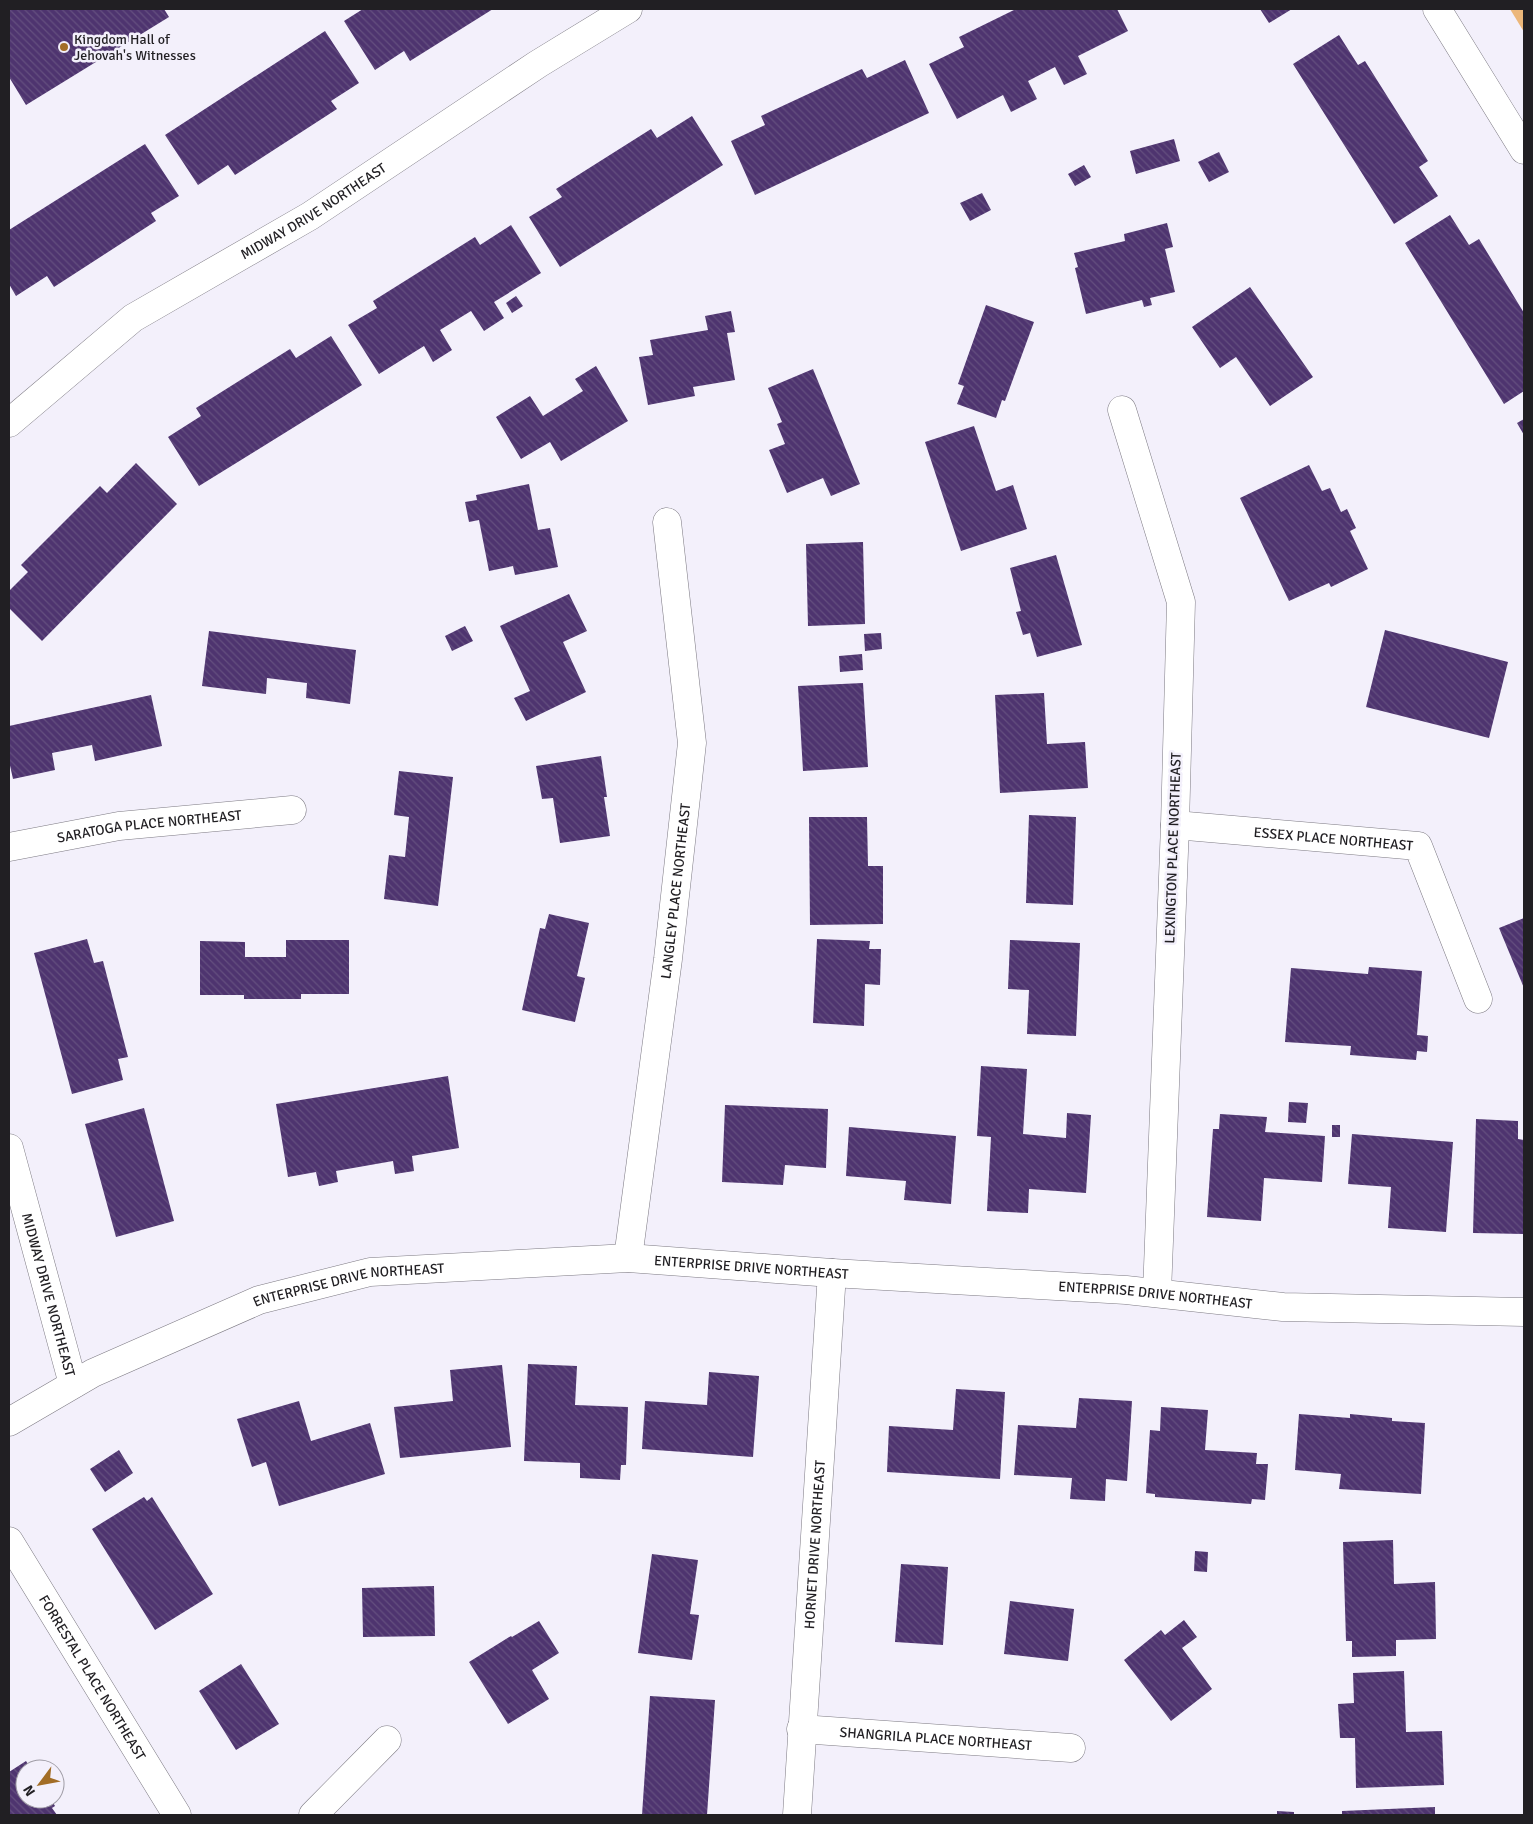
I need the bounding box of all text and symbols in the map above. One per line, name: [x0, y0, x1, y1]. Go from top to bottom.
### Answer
place label: Kingdom Hall of Jehovah's Witnesses: [74, 31, 196, 64]
marker: Kingdom Hall of Jehovah's Witnesses: [58, 41, 70, 53]
street label: MIDWAY DRIVE NORTHEAST: [237, 159, 389, 263]
street label: LEXINGTON PLACE NORTHEAST: [1161, 752, 1185, 944]
street label: LANGLEY PLACE NORTHEAST: [657, 802, 694, 980]
street label: SARATOGA PLACE NORTHEAST: [56, 806, 242, 846]
street label: ESSEX PLACE NORTHEAST: [1253, 823, 1414, 854]
street label: MIDWAY DRIVE NORTHEAST: [18, 1211, 79, 1378]
street label: ENTERPRISE DRIVE NORTHEAST: [653, 1251, 849, 1282]
street label: ENTERPRISE DRIVE NORTHEAST: [250, 1259, 445, 1310]
street label: ENTERPRISE DRIVE NORTHEAST: [1058, 1278, 1253, 1312]
street label: HORNET DRIVE NORTHEAST: [801, 1459, 828, 1630]
street label: FORRESTAL PLACE NORTHEAST: [36, 1592, 150, 1763]
street label: SHANGRILA PLACE NORTHEAST: [839, 1723, 1033, 1754]
north arrow: [15, 1759, 65, 1809]
text: N: [20, 1782, 39, 1799]

